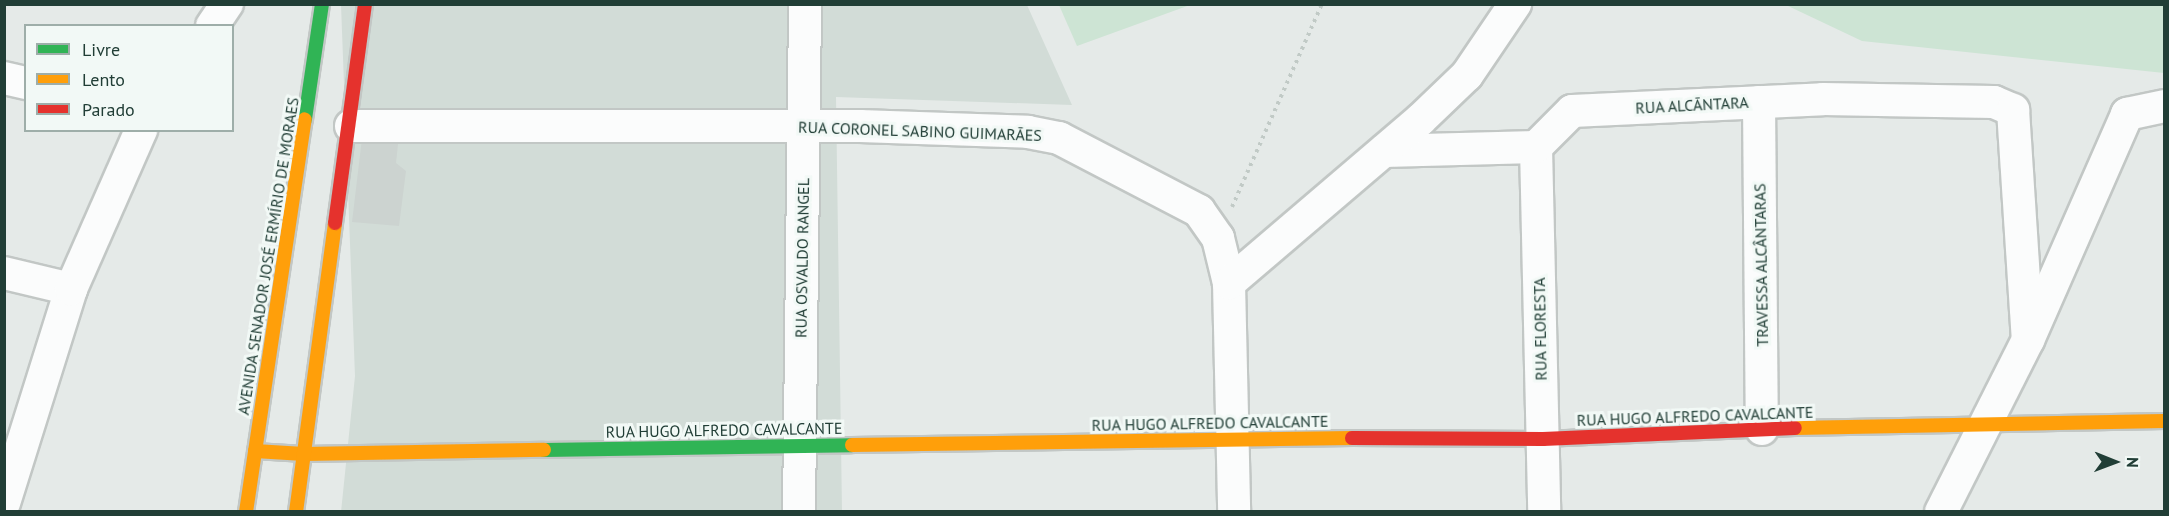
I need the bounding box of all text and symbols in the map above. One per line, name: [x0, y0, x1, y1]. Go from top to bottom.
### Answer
legend: [24, 24, 234, 132]
text: Livre: [82, 38, 120, 61]
text: Lento: [82, 68, 125, 91]
street label: RUA ALCÃNTARA: [1634, 92, 1750, 118]
street label: AVENIDA SENADOR JOSÉ ERMÍRIO DE MORAES: [233, 95, 303, 417]
text: Parado: [82, 98, 135, 121]
street label: RUA CORONEL SABINO GUIMARÃES: [797, 117, 1043, 145]
street label: RUA OSVALDO RANGEL: [791, 178, 813, 338]
street label: TRAVESSA ALCÂNTARAS: [1750, 183, 1772, 347]
street label: RUA FLORESTA: [1529, 277, 1551, 381]
street label: RUA HUGO ALFREDO CAVALCANTE: [1576, 402, 1814, 430]
street label: RUA HUGO ALFREDO CAVALCANTE: [1091, 411, 1329, 435]
street label: RUA HUGO ALFREDO CAVALCANTE: [605, 418, 843, 442]
north arrow: [2085, 432, 2145, 492]
text: N: [2123, 457, 2143, 468]

